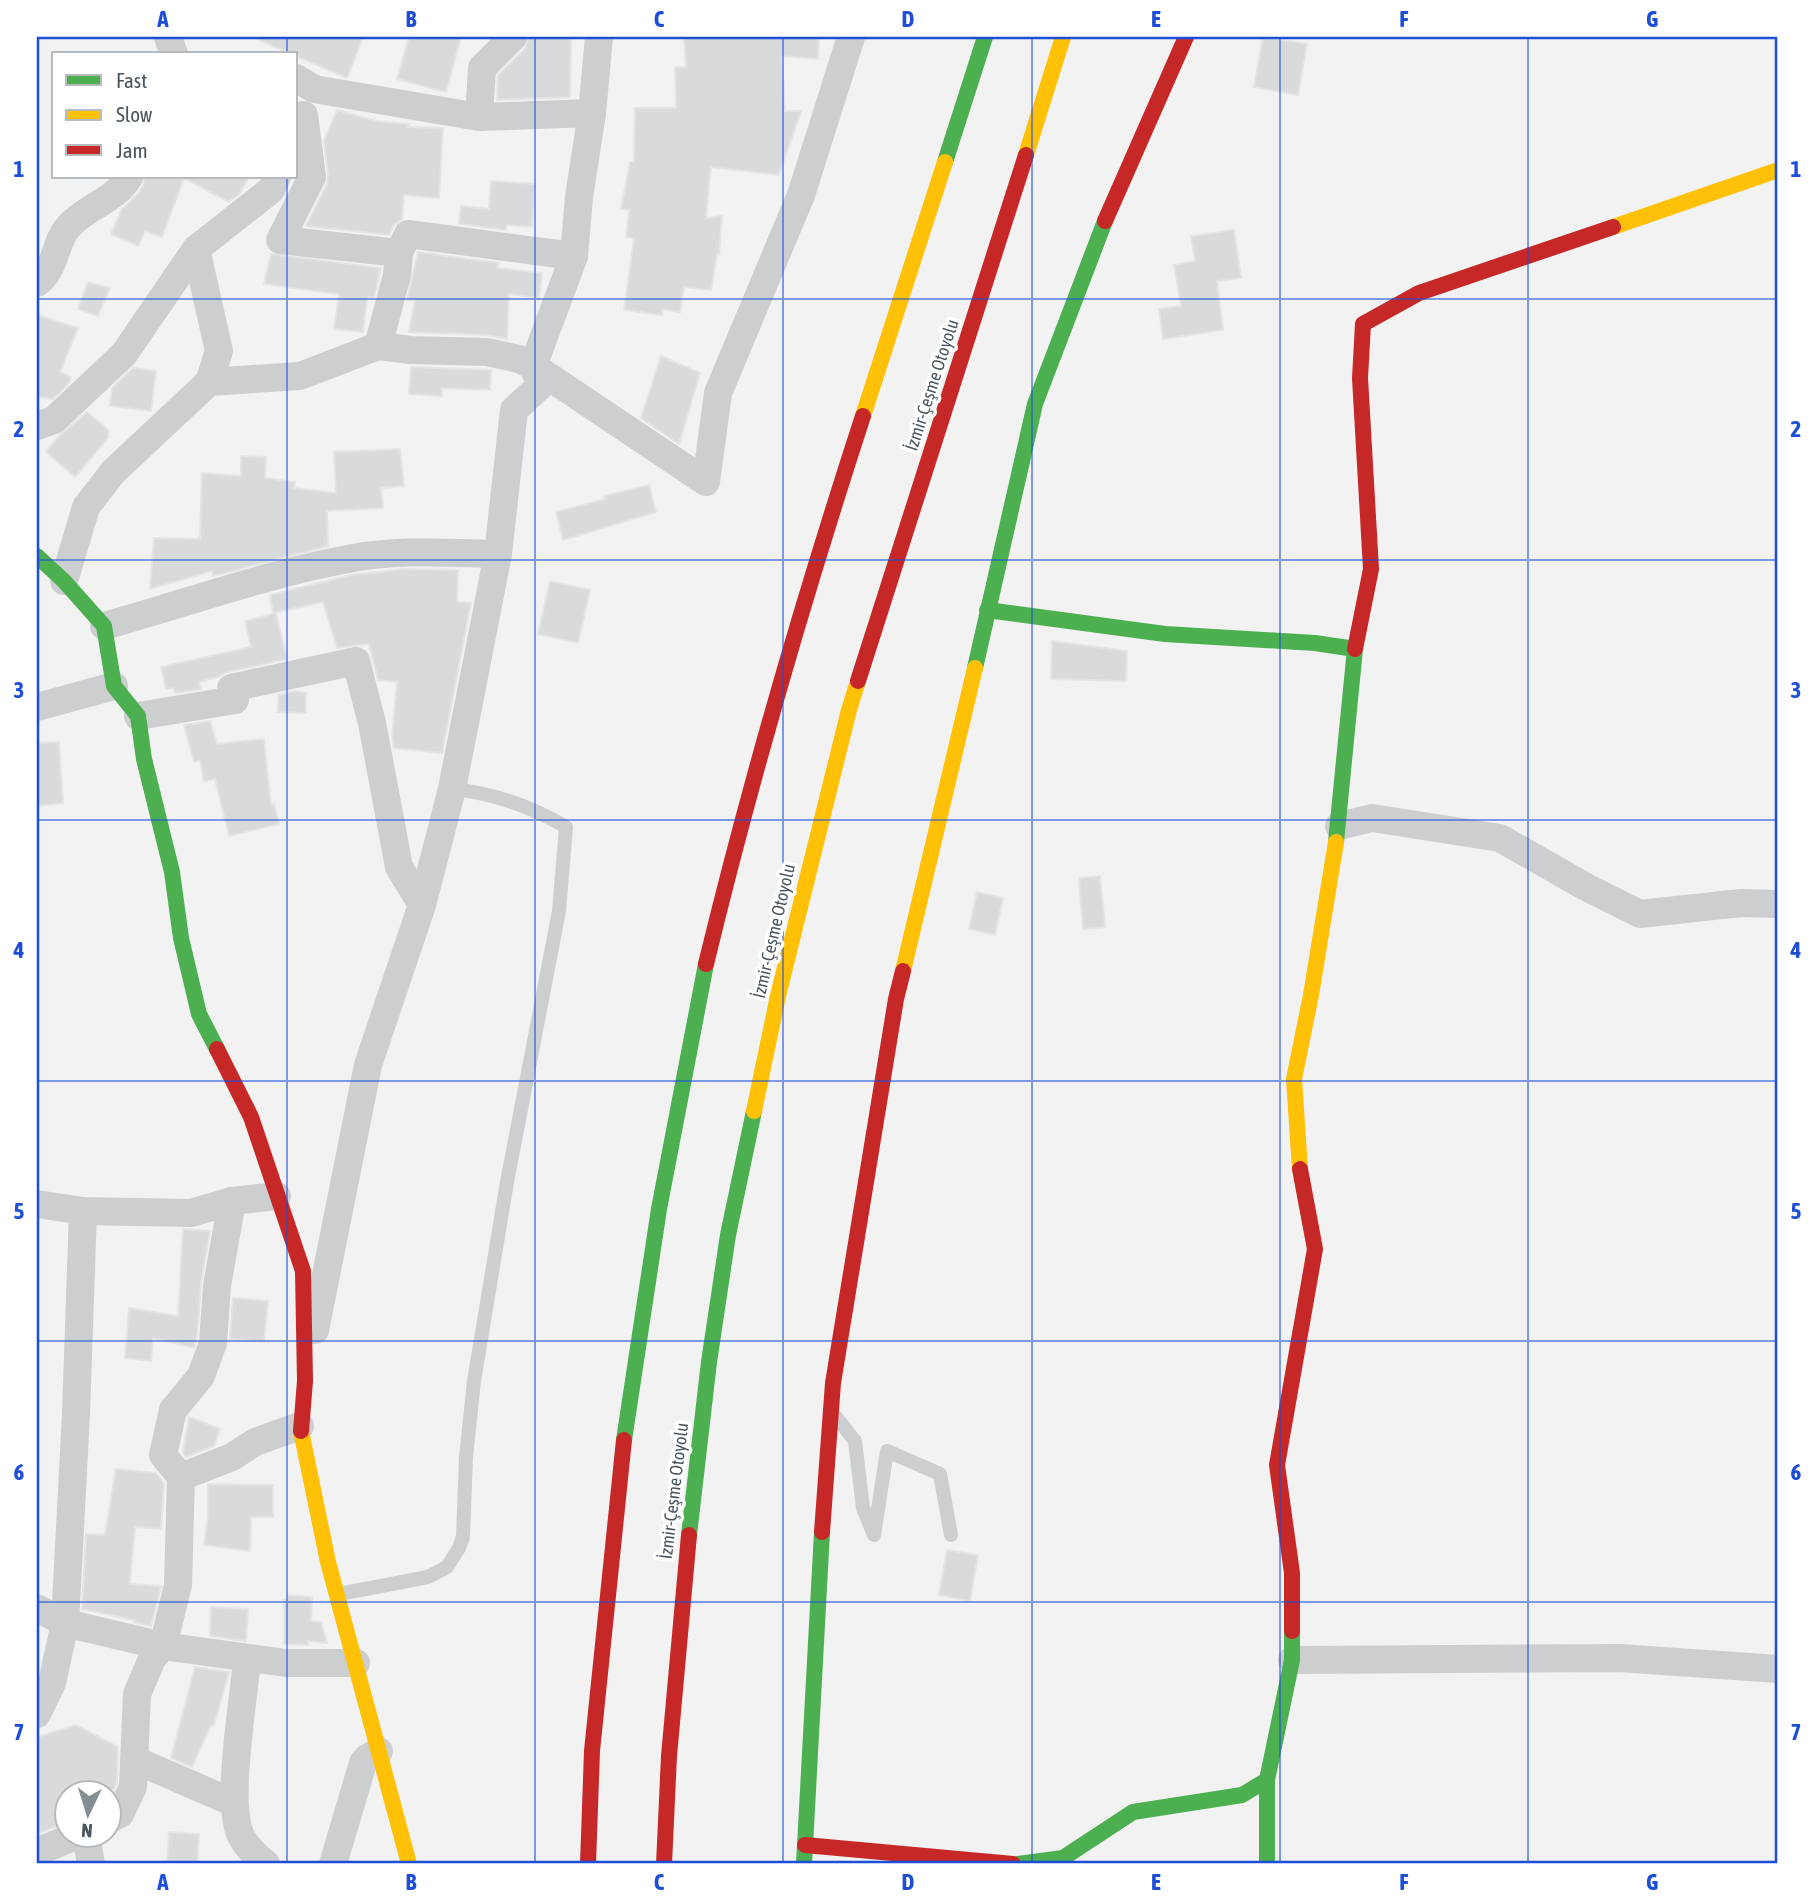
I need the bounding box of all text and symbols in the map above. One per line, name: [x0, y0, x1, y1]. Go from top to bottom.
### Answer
text: A: [156, 6, 169, 32]
text: B: [406, 6, 417, 32]
text: C: [654, 6, 665, 32]
text: D: [902, 6, 915, 32]
text: E: [1151, 6, 1161, 32]
text: F: [1399, 6, 1409, 32]
text: G: [1646, 6, 1658, 32]
legend: [52, 52, 298, 178]
text: Fast: [116, 68, 147, 92]
text: Slow: [116, 102, 153, 126]
text: Jam: [116, 138, 148, 162]
text: 1: [14, 156, 25, 182]
text: 1: [1791, 156, 1802, 182]
street label: İzmir-Çeşme Otoyolu: [900, 316, 963, 453]
text: 2: [14, 416, 24, 442]
text: 2: [1791, 416, 1801, 442]
text: 3: [14, 677, 24, 703]
text: 3: [1791, 677, 1801, 703]
street label: İzmir-Çeşme Otoyolu: [748, 862, 799, 1000]
text: 4: [13, 937, 25, 963]
text: 4: [1790, 937, 1802, 963]
text: 5: [14, 1198, 25, 1224]
text: 5: [1791, 1198, 1802, 1224]
street label: İzmir-Çeşme Otoyolu: [655, 1422, 692, 1560]
text: 6: [14, 1459, 25, 1485]
text: 6: [1791, 1459, 1802, 1485]
text: 7: [14, 1719, 24, 1745]
text: 7: [1791, 1719, 1801, 1745]
north arrow: [52, 1778, 122, 1848]
text: N: [80, 1820, 93, 1842]
text: A: [156, 1869, 169, 1895]
text: B: [406, 1869, 417, 1895]
text: C: [654, 1869, 665, 1895]
text: D: [902, 1869, 915, 1895]
text: E: [1151, 1869, 1161, 1895]
text: F: [1399, 1869, 1409, 1895]
text: G: [1646, 1869, 1658, 1895]

